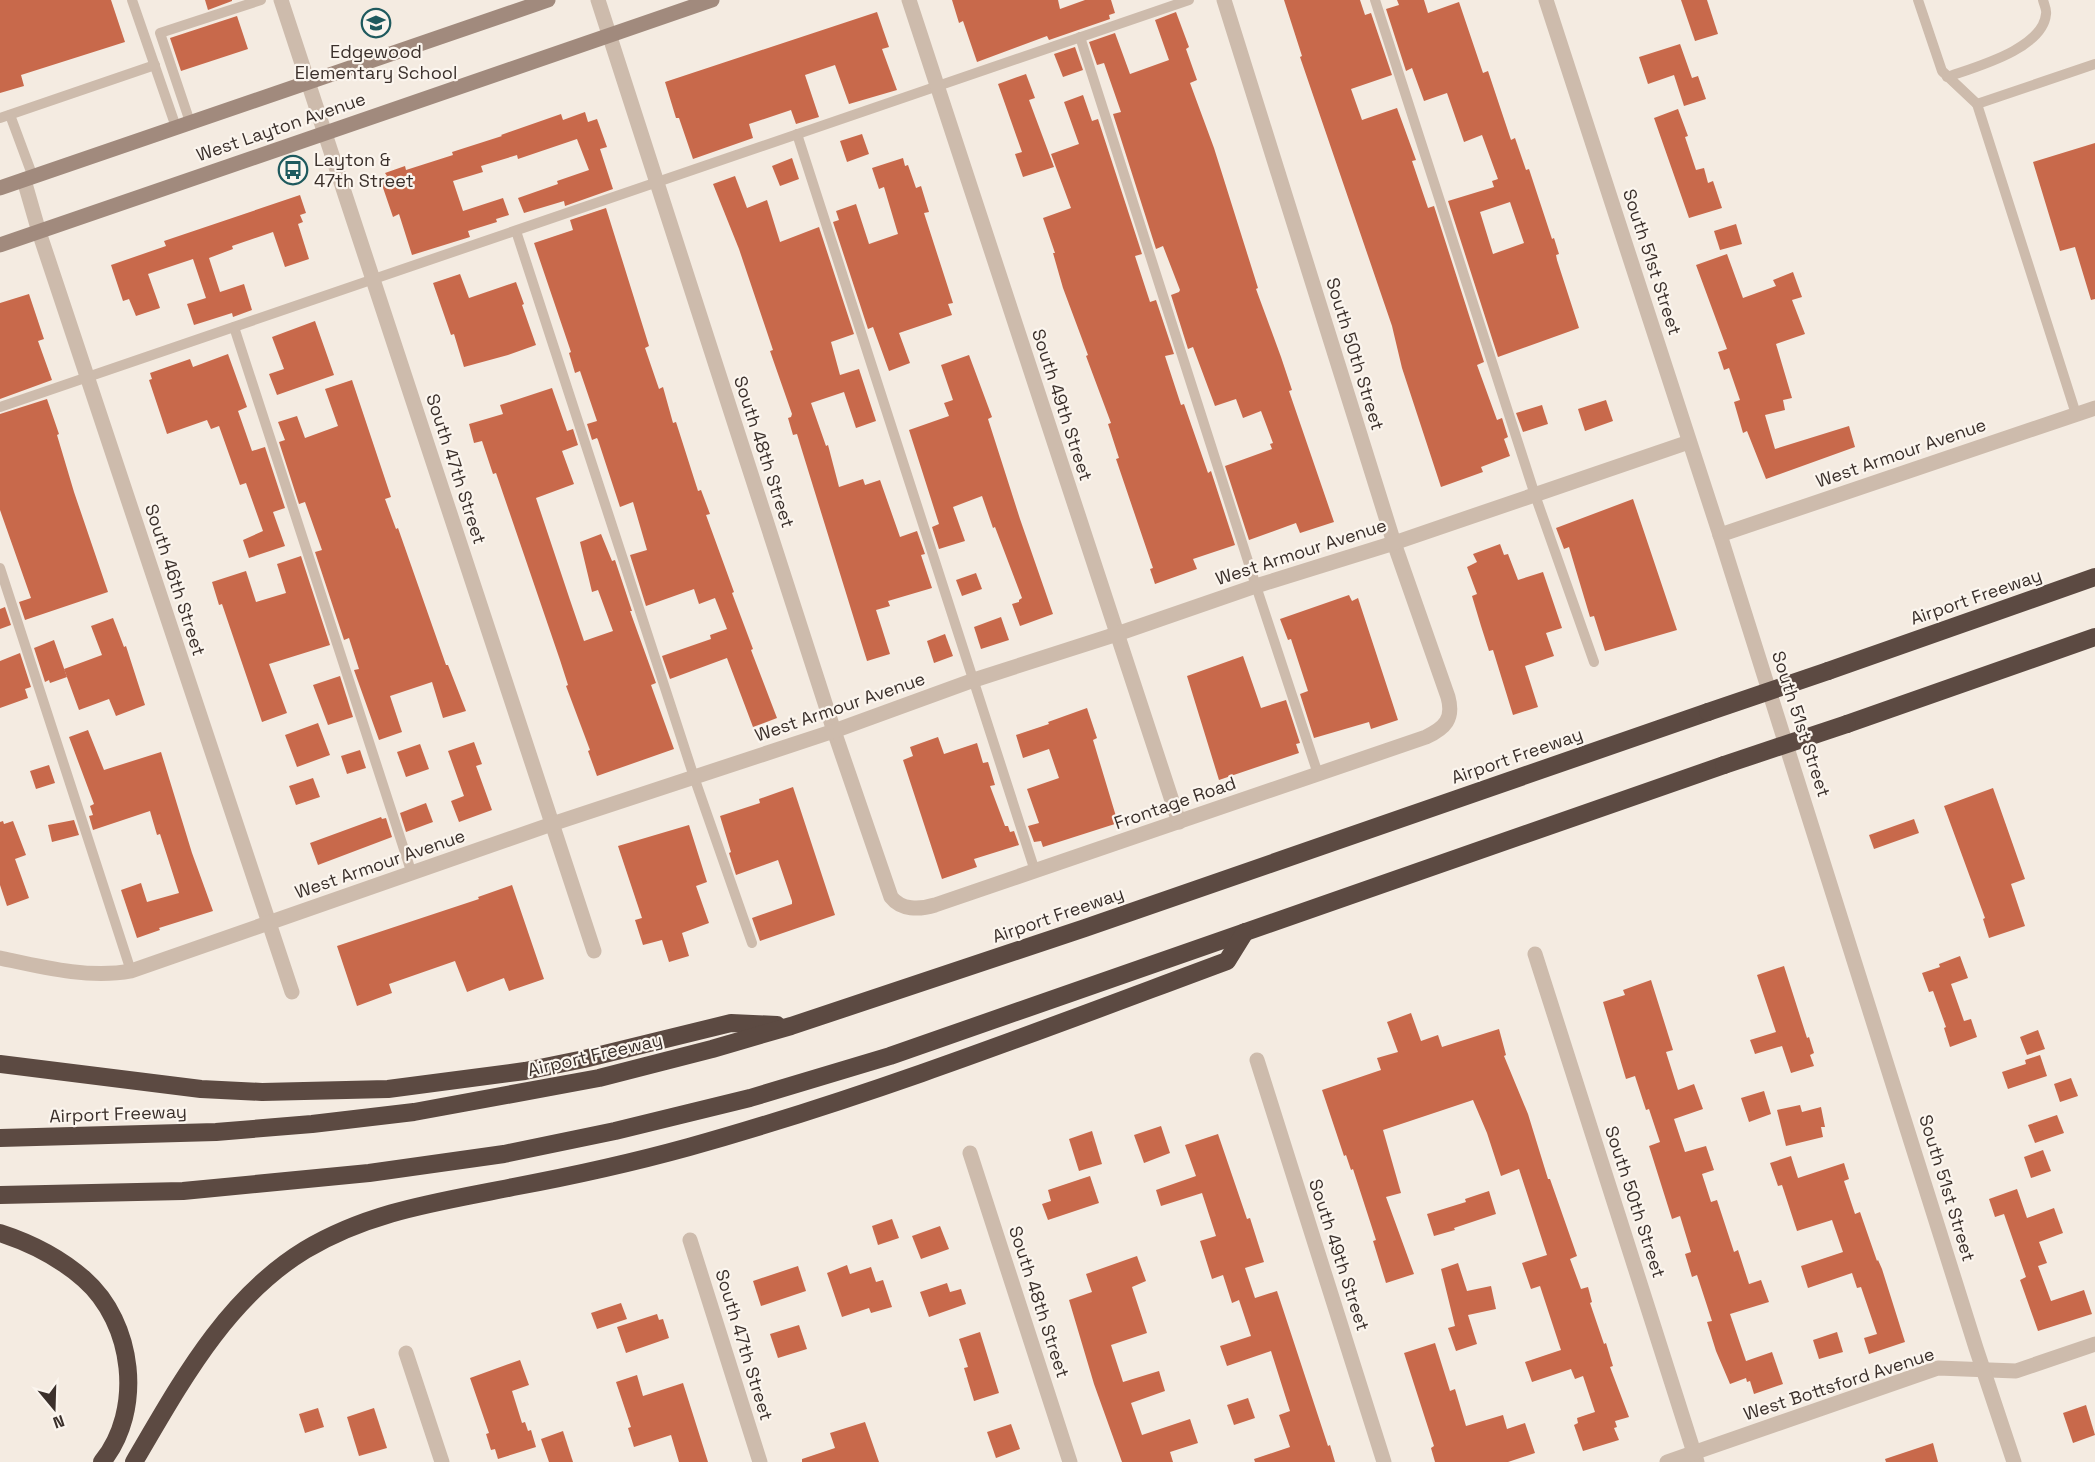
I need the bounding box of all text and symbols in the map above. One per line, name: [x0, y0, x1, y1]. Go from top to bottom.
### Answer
school or university icon: Edgewood Elementary School: [360, 7, 392, 39]
place label: Edgewood Elementary School: [295, 40, 457, 84]
street label: West Layton Avenue: [193, 87, 368, 166]
place label: Layton & 47th Street: [314, 148, 414, 192]
bus stop icon: Layton & 47th Street: [277, 154, 309, 186]
street label: South 51st Street: [1618, 186, 1687, 338]
street label: South 50th Street: [1321, 275, 1390, 433]
street label: South 49th Street: [1027, 326, 1098, 484]
street label: South 48th Street: [729, 373, 800, 531]
street label: South 47th Street: [421, 391, 492, 547]
street label: West Armour Avenue: [1813, 413, 1989, 492]
street label: South 46th Street: [140, 501, 211, 659]
street label: West Armour Avenue: [1212, 513, 1389, 590]
street label: Airport Freeway: [1907, 563, 2045, 630]
street label: South 51st Street: [1767, 648, 1836, 800]
street label: West Armour Avenue: [752, 667, 928, 746]
street label: Airport Freeway: [1448, 722, 1586, 789]
street label: Frontage Road: [1111, 771, 1239, 834]
street label: West Armour Avenue: [292, 824, 468, 903]
street label: Airport Freeway: [989, 881, 1127, 948]
street label: Airport Freeway: [525, 1028, 665, 1081]
street label: Airport Freeway: [49, 1100, 187, 1127]
street label: South 51st Street: [1914, 1112, 1981, 1264]
street label: South 50th Street: [1600, 1123, 1671, 1281]
street label: South 49th Street: [1304, 1176, 1375, 1334]
street label: South 48th Street: [1004, 1223, 1075, 1381]
street label: South 47th Street: [711, 1266, 778, 1423]
street label: West Bottsford Avenue: [1740, 1342, 1937, 1425]
north arrow: [24, 1378, 84, 1438]
text: N: [50, 1410, 67, 1433]

